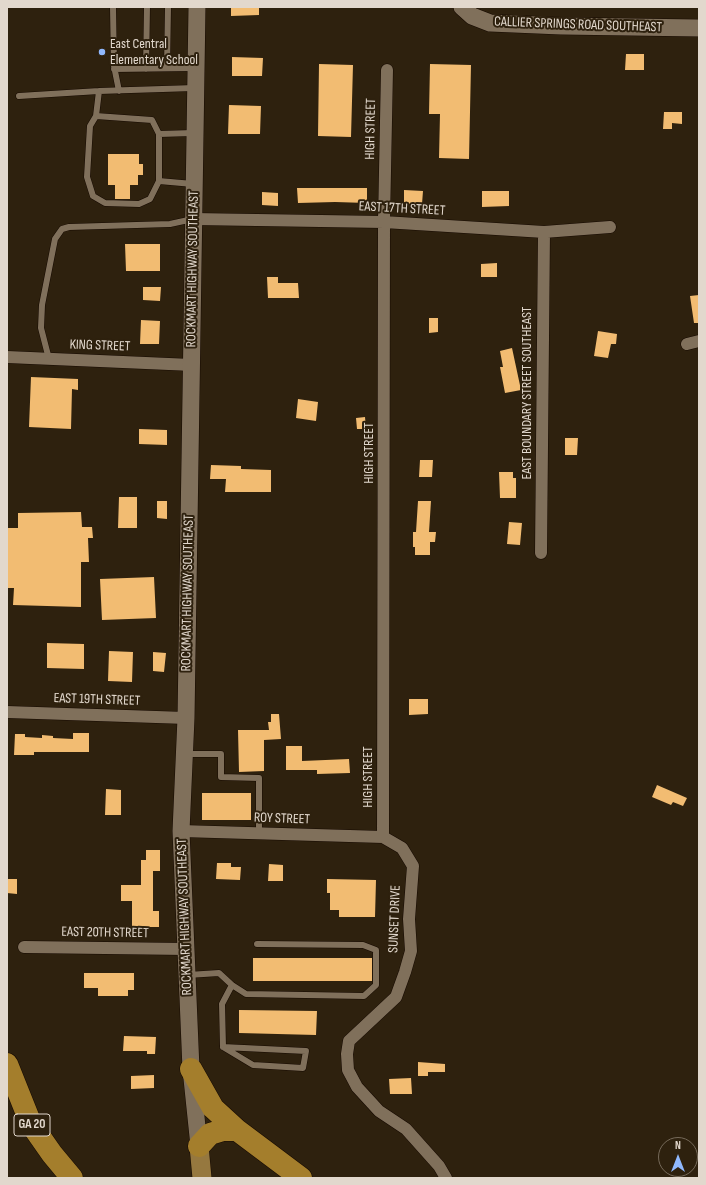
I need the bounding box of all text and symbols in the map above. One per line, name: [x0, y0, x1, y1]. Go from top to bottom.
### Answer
street label: CALLIER SPRINGS ROAD SOUTHEAST: [494, 14, 662, 36]
place label: East Central Elementary School: [110, 36, 198, 68]
marker: East Central Elementary School: [97, 47, 107, 57]
street label: HIGH STREET: [362, 98, 380, 160]
street label: ROCKMART HIGHWAY SOUTHEAST: [183, 190, 203, 348]
street label: EAST 17TH STREET: [358, 198, 446, 220]
street label: EAST BOUNDARY STREET SOUTHEAST: [519, 306, 535, 480]
street label: KING STREET: [69, 337, 131, 355]
street label: HIGH STREET: [361, 422, 377, 484]
street label: ROCKMART HIGHWAY SOUTHEAST: [178, 514, 198, 672]
street label: EAST 19TH STREET: [53, 690, 141, 710]
street label: HIGH STREET: [360, 746, 376, 808]
street label: ROY STREET: [254, 810, 310, 828]
street label: ROCKMART HIGHWAY SOUTHEAST: [174, 838, 196, 996]
street label: SUNSET DRIVE: [385, 885, 405, 953]
street label: EAST 20TH STREET: [61, 924, 149, 942]
road number: GA 20: [14, 1114, 50, 1136]
north arrow: [658, 1137, 698, 1177]
text: N: [675, 1139, 681, 1152]

